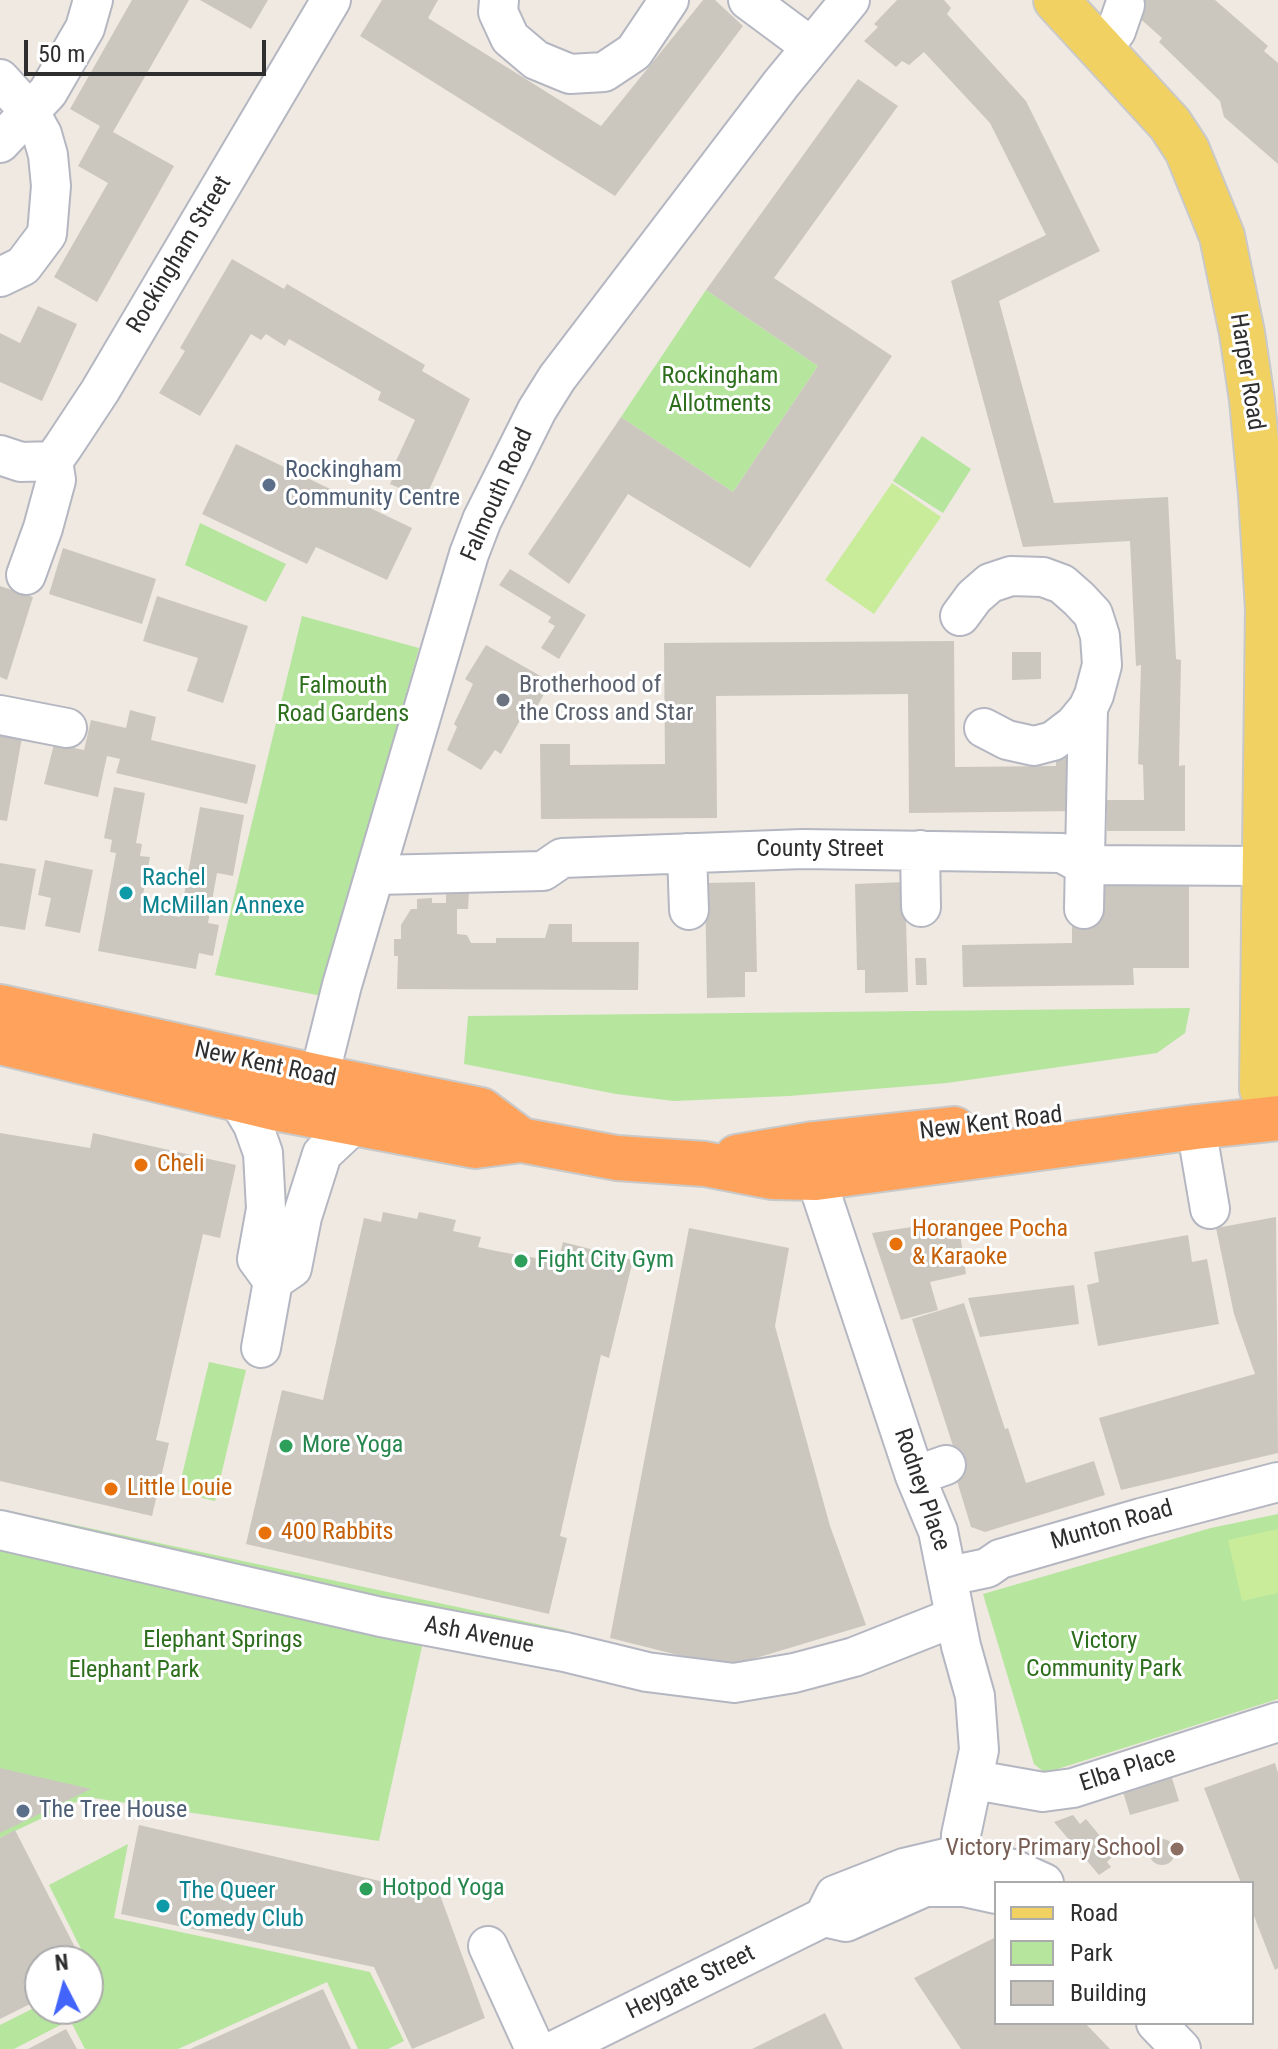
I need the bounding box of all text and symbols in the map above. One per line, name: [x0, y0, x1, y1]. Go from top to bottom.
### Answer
scale bar: [28, 24, 270, 74]
text: 50 m: [38, 40, 85, 68]
street label: Rockingham Street: [122, 171, 238, 339]
street label: Harper Road: [1223, 312, 1269, 432]
park label: Rockingham Allotments: [662, 363, 778, 419]
street label: Falmouth Road: [456, 424, 540, 566]
place label: Rockingham Community Centre: [285, 457, 460, 513]
marker: Rockingham Community Centre: [260, 476, 278, 494]
place label: Brotherhood of the Cross and Star: [519, 672, 693, 728]
park label: Falmouth Road Gardens: [277, 673, 409, 729]
marker: Brotherhood of the Cross and Star: [494, 691, 512, 709]
street label: County Street: [756, 836, 884, 864]
place label: Rachel McMillan Annexe: [142, 865, 304, 921]
marker: Rachel McMillan Annexe: [117, 884, 135, 902]
street label: New Kent Road: [192, 1036, 338, 1094]
street label: New Kent Road: [918, 1101, 1064, 1147]
place label: Cheli: [157, 1151, 204, 1179]
marker: Cheli: [132, 1156, 150, 1174]
place label: Horangee Pocha & Karaoke: [912, 1216, 1068, 1272]
marker: Horangee Pocha & Karaoke: [887, 1235, 905, 1253]
place label: Fight City Gym: [537, 1247, 674, 1275]
marker: Fight City Gym: [512, 1252, 530, 1270]
street label: Rodney Place: [887, 1425, 955, 1555]
place label: More Yoga: [302, 1432, 403, 1460]
marker: More Yoga: [277, 1437, 295, 1455]
place label: Little Louie: [127, 1475, 232, 1503]
marker: Little Louie: [102, 1480, 120, 1498]
street label: Munton Road: [1048, 1495, 1176, 1557]
place label: 400 Rabbits: [281, 1519, 394, 1547]
marker: 400 Rabbits: [256, 1524, 274, 1542]
street label: Ash Avenue: [422, 1611, 536, 1661]
park label: Elephant Springs: [143, 1627, 303, 1655]
park label: Victory Community Park: [1026, 1628, 1182, 1684]
park label: Elephant Park: [69, 1657, 199, 1685]
street label: Elba Place: [1077, 1741, 1179, 1799]
place label: The Tree House: [39, 1797, 187, 1825]
marker: The Tree House: [14, 1802, 32, 1820]
place label: Victory Primary School: [946, 1835, 1161, 1863]
marker: Victory Primary School: [1168, 1840, 1186, 1858]
place label: Hotpod Yoga: [382, 1875, 505, 1903]
place label: The Queer Comedy Club: [179, 1878, 304, 1934]
marker: Hotpod Yoga: [357, 1880, 375, 1898]
legend: [994, 1881, 1254, 2025]
marker: The Queer Comedy Club: [154, 1897, 172, 1915]
text: Road: [1070, 1899, 1118, 1927]
text: Park: [1070, 1939, 1113, 1967]
street label: Heygate Street: [622, 1940, 760, 2026]
north arrow: [24, 1945, 104, 2025]
text: N: [54, 1949, 70, 1976]
text: Building: [1070, 1979, 1147, 2007]

